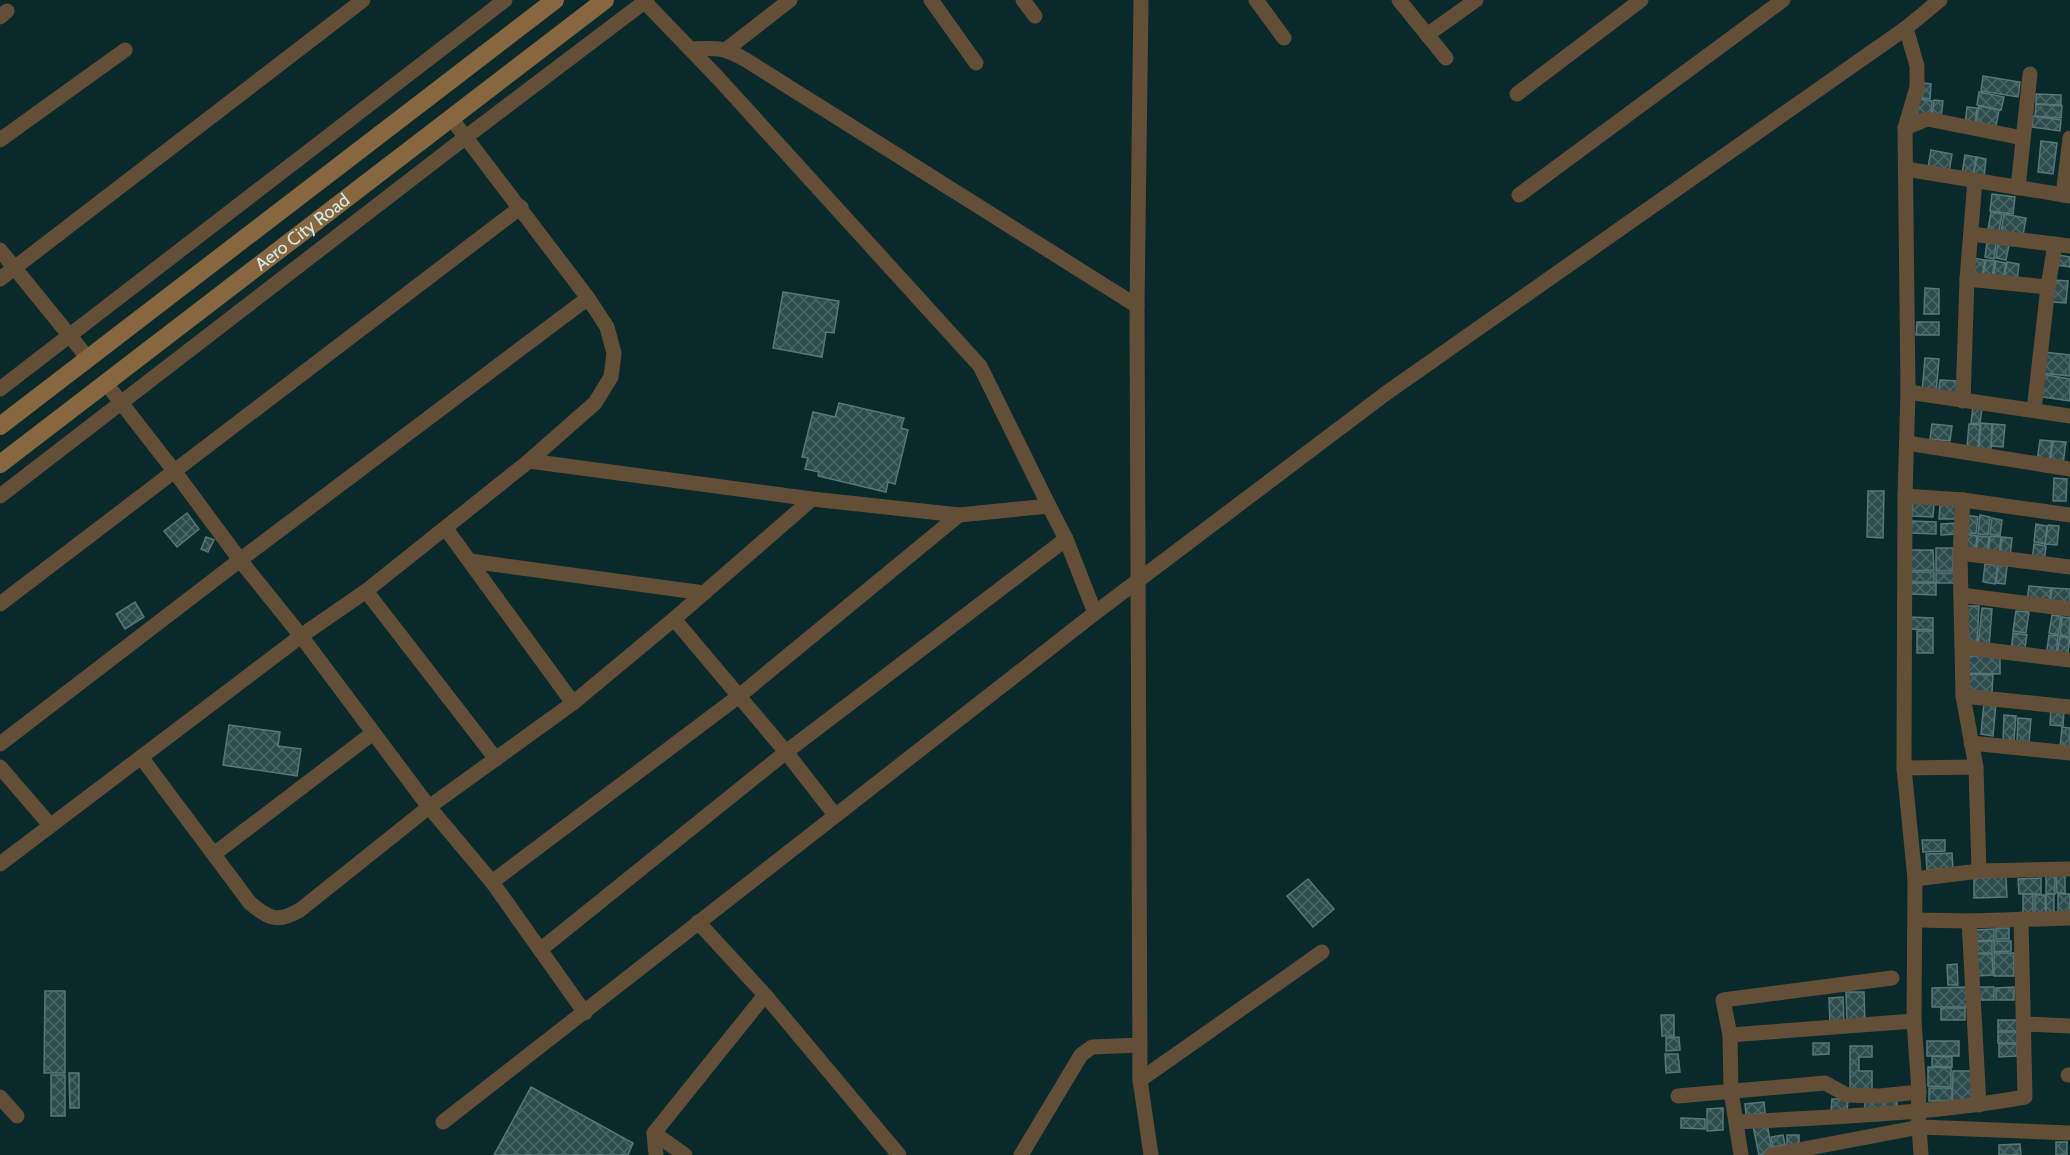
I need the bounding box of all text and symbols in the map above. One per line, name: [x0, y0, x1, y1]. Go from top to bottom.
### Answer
street label: Aero City Road: [251, 189, 354, 275]

